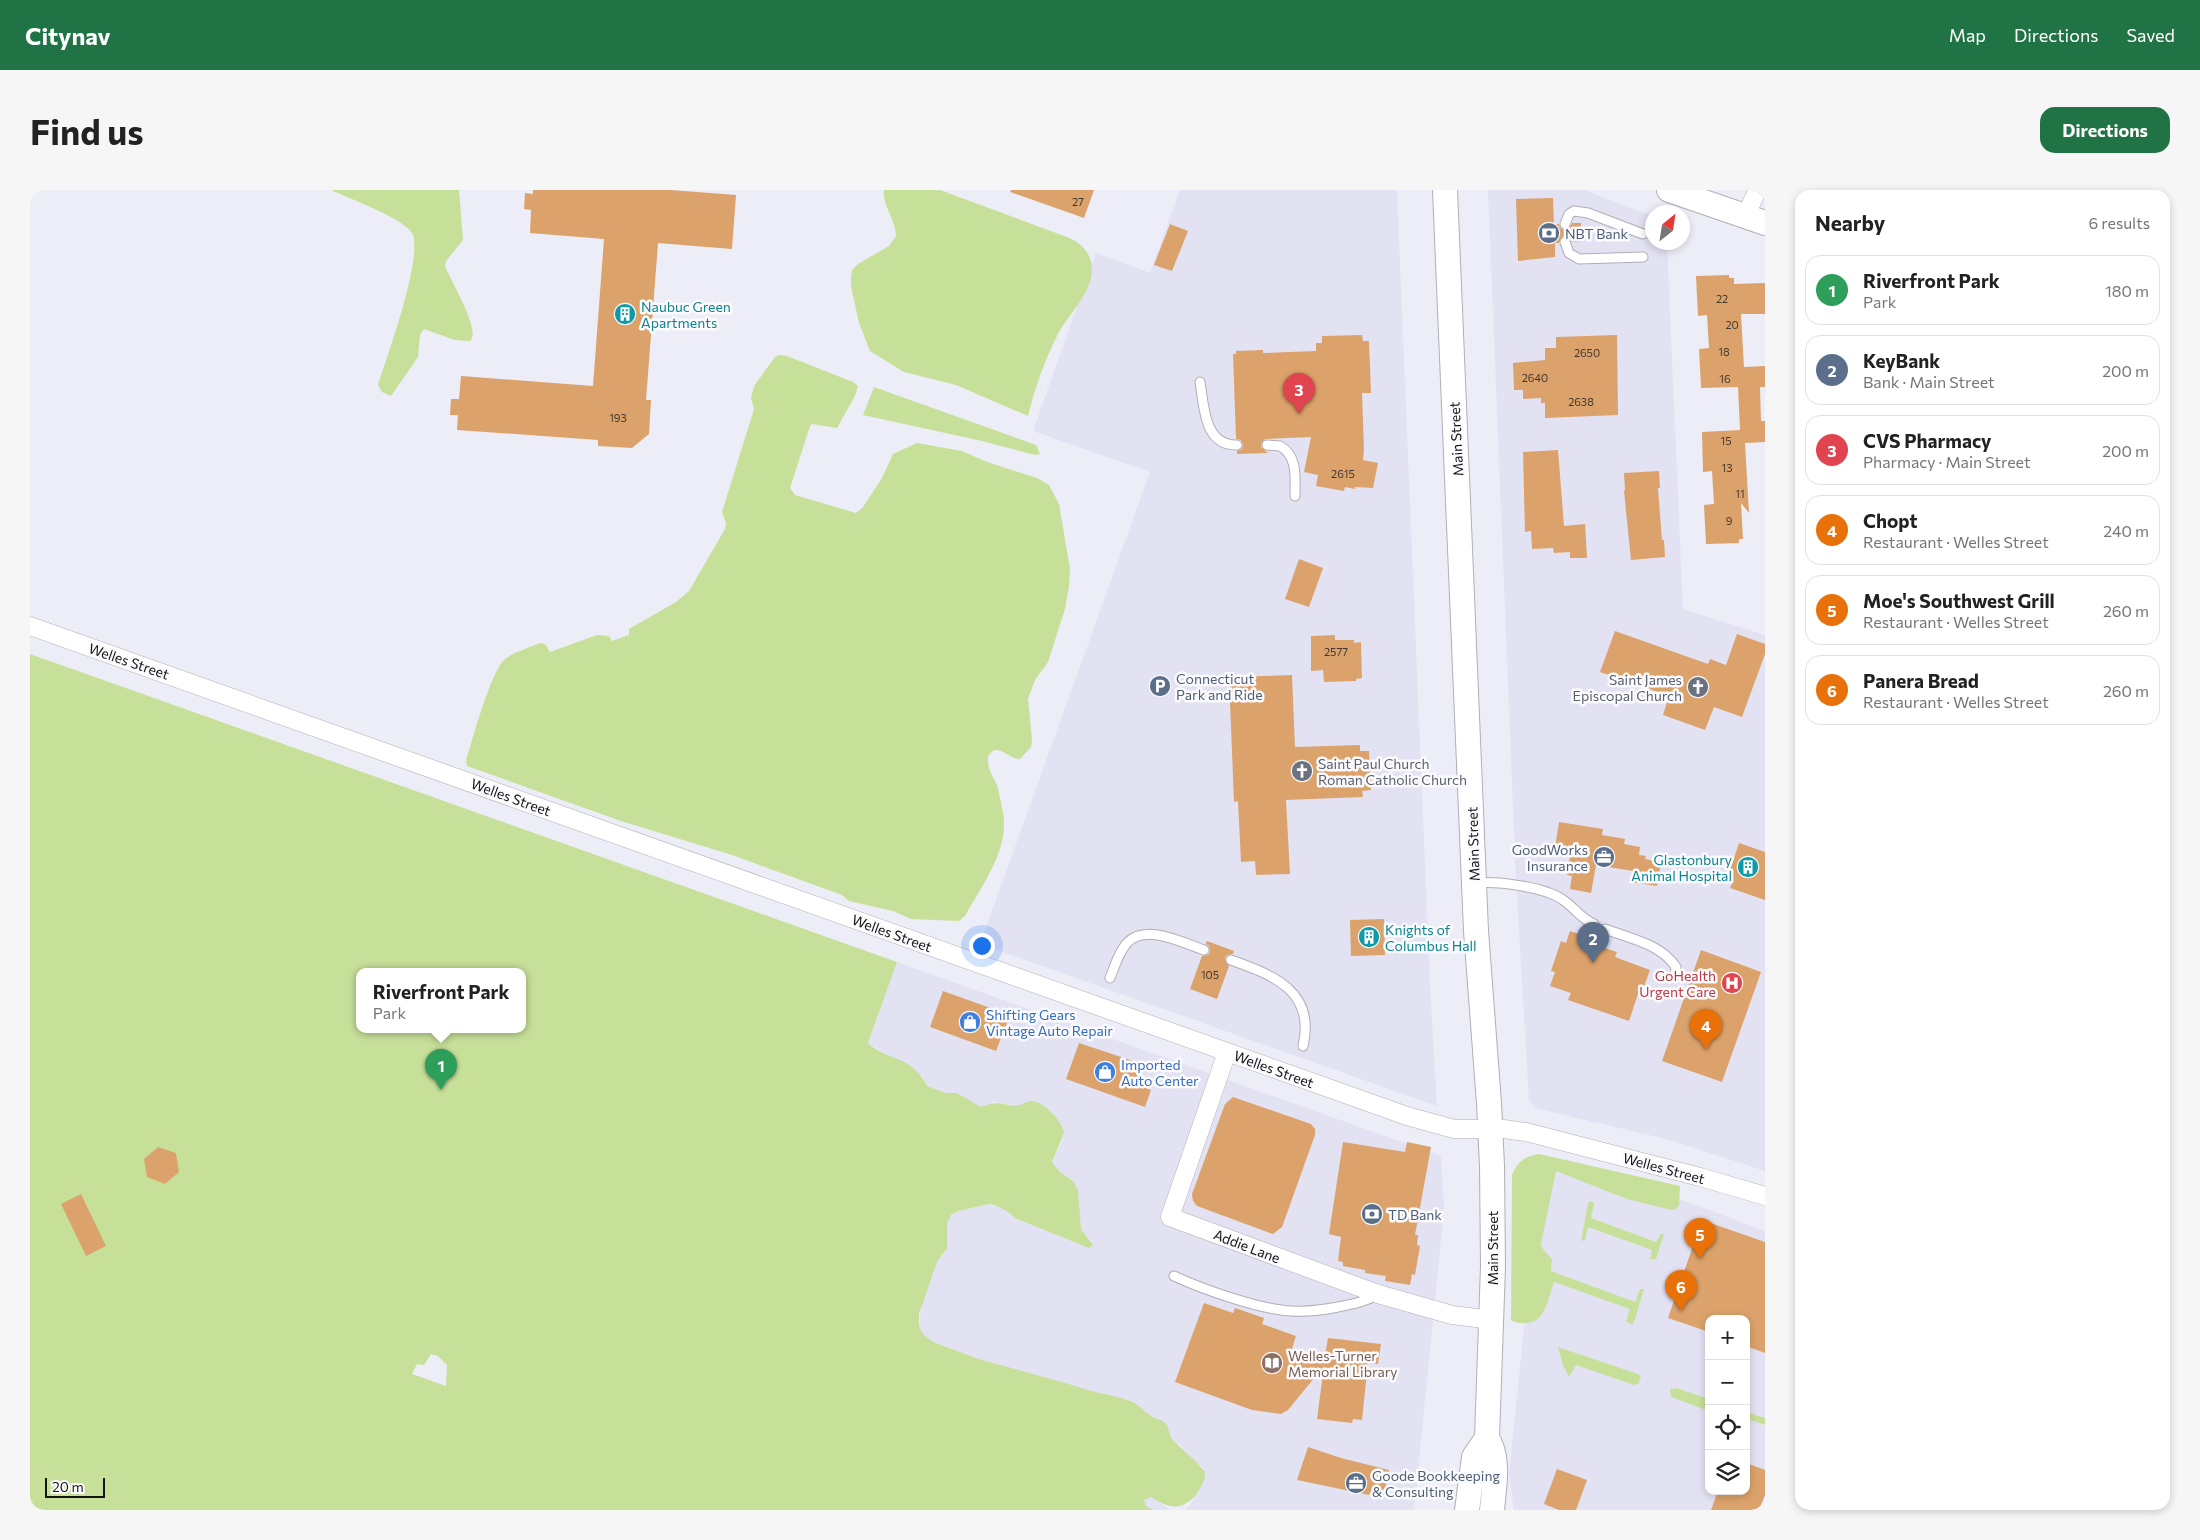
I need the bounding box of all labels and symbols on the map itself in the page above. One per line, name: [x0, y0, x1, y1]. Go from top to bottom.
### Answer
house number: 27: [1072, 195, 1084, 208]
north arrow: [1645, 205, 1690, 250]
bank icon: NBT Bank: [1537, 221, 1561, 245]
place label: NBT Bank: [1565, 225, 1629, 242]
house number: 22: [1716, 292, 1728, 305]
place label: Naubuc Green Apartments: [641, 298, 731, 331]
building icon: Naubuc Green Apartments: [613, 302, 637, 326]
house number: 20: [1725, 318, 1739, 331]
house number: 18: [1718, 345, 1730, 358]
house number: 2650: [1574, 346, 1600, 359]
house number: 2640: [1522, 371, 1548, 384]
house number: 16: [1719, 372, 1731, 385]
pin: 3: [1283, 373, 1315, 414]
house number: 2638: [1568, 395, 1594, 408]
street label: Main Street: [1446, 401, 1466, 477]
house number: 193: [609, 411, 627, 424]
house number: 15: [1720, 434, 1732, 447]
house number: 13: [1722, 461, 1732, 474]
house number: 2615: [1331, 467, 1355, 480]
house number: 11: [1735, 487, 1745, 500]
house number: 9: [1726, 514, 1733, 527]
street label: Welles Street: [87, 639, 172, 683]
house number: 2577: [1324, 645, 1348, 658]
place label: Connecticut Park and Ride: [1176, 670, 1263, 703]
place label: Saint James Episcopal Church: [1573, 671, 1682, 704]
parking icon: Connecticut Park and Ride: [1148, 674, 1172, 698]
church icon: Saint James Episcopal Church: [1686, 675, 1710, 699]
place label: Saint Paul Church Roman Catholic Church: [1318, 755, 1467, 788]
church icon: Saint Paul Church Roman Catholic Church: [1290, 759, 1314, 783]
street label: Welles Street: [469, 775, 554, 819]
street label: Main Street: [1463, 806, 1483, 882]
place label: GoodWorks Insurance: [1512, 841, 1588, 874]
office icon: GoodWorks Insurance: [1592, 845, 1616, 869]
place label: Glastonbury Animal Hospital: [1631, 851, 1732, 884]
building icon: Glastonbury Animal Hospital: [1736, 855, 1760, 879]
street label: Welles Street: [850, 911, 935, 955]
place label: Knights of Columbus Hall: [1385, 921, 1477, 954]
pin: 2: [1577, 922, 1609, 963]
building icon: Knights of Columbus Hall: [1357, 925, 1381, 949]
your location: [969, 933, 995, 959]
place label: GoHealth Urgent Care: [1639, 967, 1716, 1000]
house number: 105: [1201, 968, 1219, 981]
hospital icon: GoHealth Urgent Care: [1720, 971, 1744, 995]
place label: Shifting Gears Vintage Auto Repair: [986, 1006, 1113, 1039]
pin: 4: [1690, 1009, 1722, 1050]
shop icon: Shifting Gears Vintage Auto Repair: [958, 1010, 982, 1034]
street label: Welles Street: [1232, 1047, 1317, 1091]
pin: 1: [425, 1049, 457, 1090]
place label: Imported Auto Center: [1121, 1056, 1199, 1089]
shop icon: Imported Auto Center: [1093, 1060, 1117, 1084]
street label: Welles Street: [1621, 1149, 1707, 1187]
bank icon: TD Bank: [1360, 1202, 1384, 1226]
place label: TD Bank: [1388, 1206, 1442, 1223]
street label: Main Street: [1484, 1211, 1501, 1285]
pin: 5: [1684, 1218, 1716, 1259]
street label: Addie Lane: [1211, 1226, 1283, 1266]
pin: 6: [1665, 1270, 1697, 1311]
place label: Welles-Turner Memorial Library: [1288, 1347, 1398, 1380]
library icon: Welles-Turner Memorial Library: [1260, 1351, 1284, 1375]
place label: Goode Bookkeeping & Consulting: [1372, 1467, 1500, 1500]
office icon: Goode Bookkeeping & Consulting: [1344, 1471, 1368, 1495]
scale bar: [45, 1475, 105, 1498]

